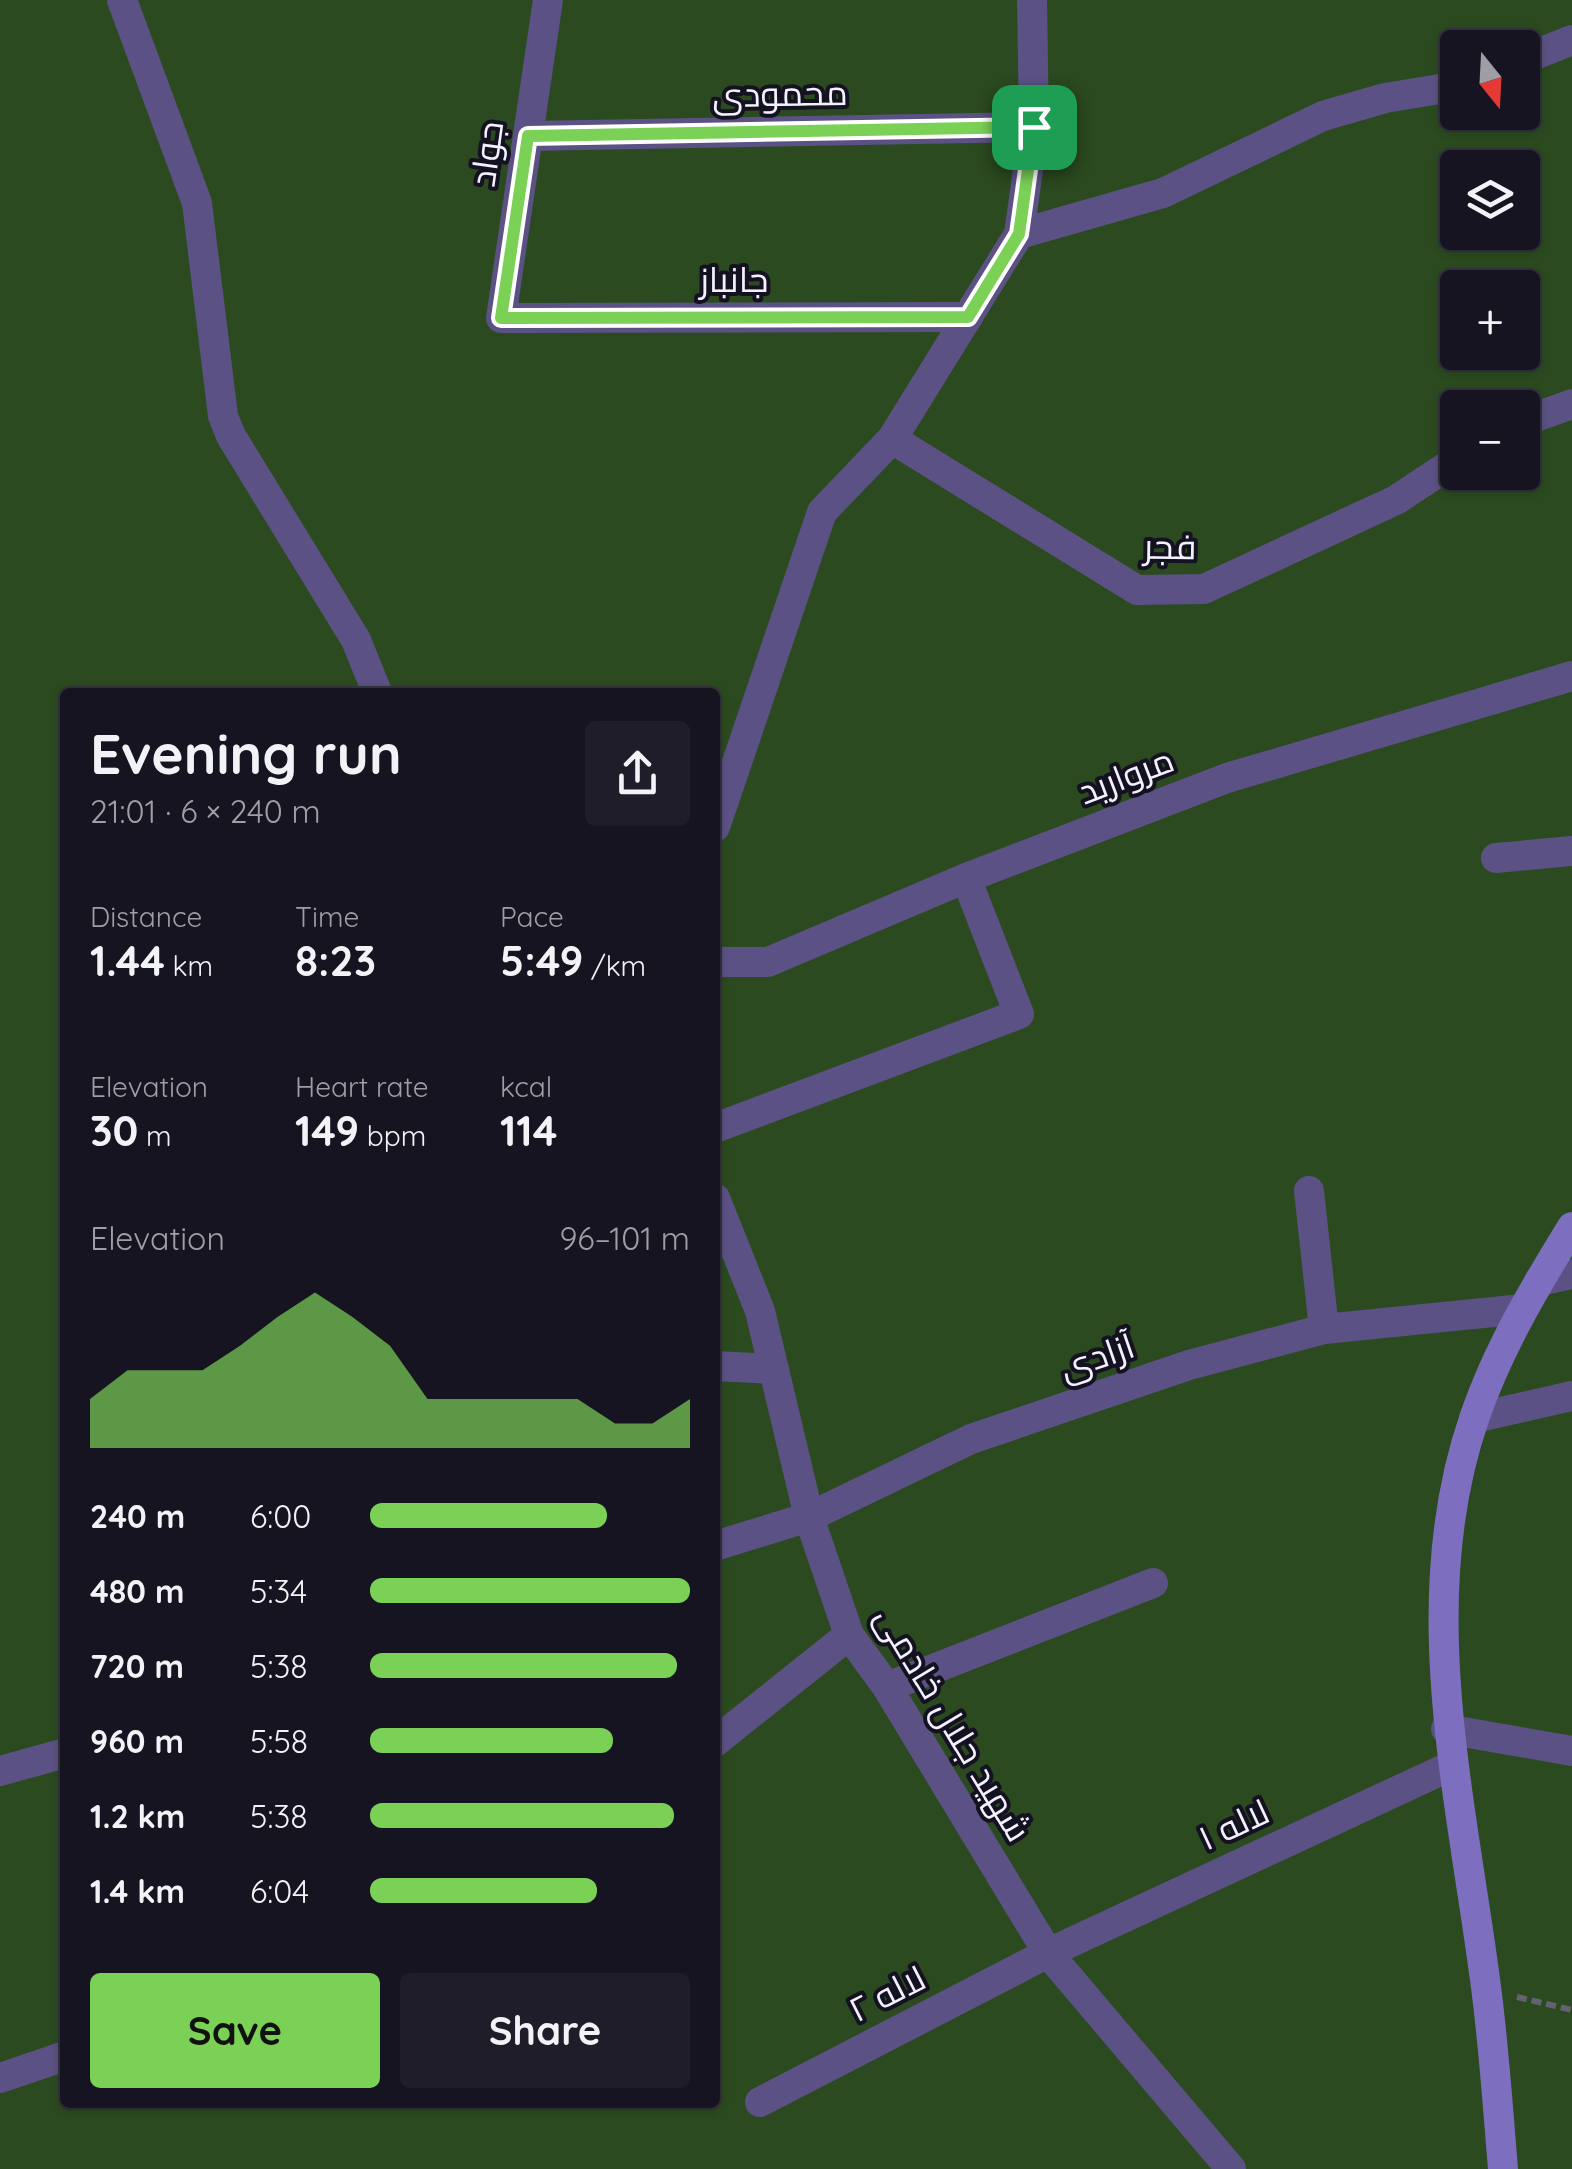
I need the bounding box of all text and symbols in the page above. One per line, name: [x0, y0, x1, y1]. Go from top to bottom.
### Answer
north arrow: [1440, 30, 1540, 130]
map controls: [1440, 30, 1540, 490]
street label: محمودی: [712, 70, 848, 116]
pin: [992, 85, 1077, 170]
icon: arrive: [1007, 100, 1062, 155]
street label: جواد: [460, 118, 512, 190]
button: layers: [1440, 150, 1540, 250]
street label: جانباز: [698, 257, 768, 301]
button: +: [1440, 270, 1540, 370]
button: −: [1440, 390, 1540, 490]
street label: فجر: [1141, 524, 1197, 568]
text: Evening run: [90, 719, 402, 788]
button: share: [585, 721, 690, 826]
street label: مروارید: [1072, 737, 1180, 813]
text: 21:01 · 6 × 240 m: [90, 791, 321, 831]
text: Distance: [90, 899, 202, 934]
text: Time: [295, 899, 359, 934]
text: Pace: [500, 899, 564, 934]
text: 1.44: [90, 934, 165, 987]
text: 8:23: [295, 934, 376, 987]
text: 5:49: [500, 934, 583, 987]
text: km: [165, 948, 213, 983]
text: /km: [583, 948, 646, 983]
text: Elevation: [90, 1069, 208, 1104]
text: Heart rate: [295, 1069, 429, 1104]
text: kcal: [500, 1069, 552, 1104]
text: 30: [90, 1104, 138, 1157]
text: 149: [295, 1104, 359, 1157]
text: 114: [500, 1104, 557, 1157]
text: m: [138, 1118, 172, 1153]
text: bpm: [359, 1118, 426, 1153]
text: Elevation: [90, 1218, 225, 1258]
text: 96–101 m: [559, 1218, 690, 1258]
street label: آزادی: [1053, 1323, 1140, 1389]
text: 240 m: [90, 1496, 185, 1536]
text: 6:00: [250, 1496, 311, 1536]
text: 480 m: [90, 1571, 184, 1611]
text: 5:34: [250, 1571, 307, 1611]
street label: شهید جلال خادمی: [866, 1598, 1041, 1849]
text: 720 m: [90, 1646, 184, 1686]
text: 5:38: [250, 1646, 307, 1686]
text: 960 m: [90, 1721, 184, 1761]
text: 5:58: [250, 1721, 308, 1761]
street label: لاله ۱: [1191, 1789, 1276, 1859]
text: 1.2 km: [90, 1796, 185, 1836]
text: 5:38: [250, 1796, 307, 1836]
text: 1.4 km: [90, 1871, 185, 1911]
text: 6:04: [250, 1871, 309, 1911]
street label: لاله ۲: [841, 1955, 932, 2031]
button: Save: [90, 1973, 380, 2088]
button: Share: [400, 1973, 690, 2088]

